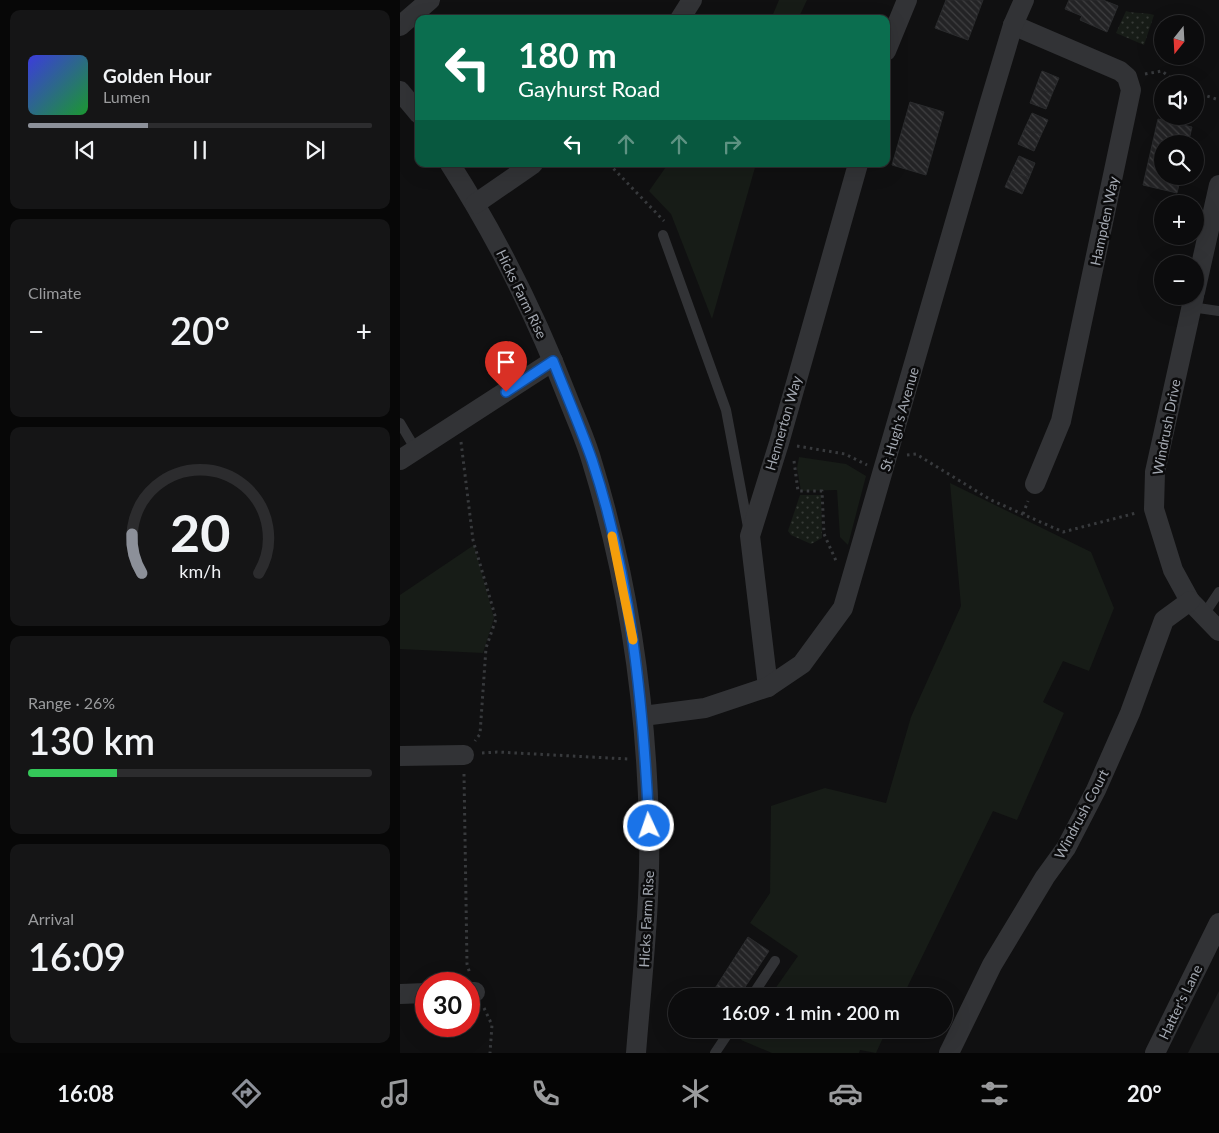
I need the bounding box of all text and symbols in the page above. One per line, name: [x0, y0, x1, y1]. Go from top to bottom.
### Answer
north arrow: [1154, 15, 1204, 65]
map controls: [1154, 15, 1204, 305]
text: 180 m: [518, 33, 617, 75]
icon: left: [435, 35, 500, 100]
text: Golden Hour: [103, 64, 212, 87]
text: Gayhurst Road: [518, 75, 660, 102]
button: sound: [1154, 75, 1204, 125]
text: Lumen: [103, 87, 150, 106]
icon: left: [559, 130, 587, 158]
icon: ahead: [612, 130, 640, 158]
icon: ahead: [665, 130, 693, 158]
icon: right: [718, 130, 746, 158]
button: search: [1154, 135, 1204, 185]
icon: previous: [71, 136, 99, 164]
icon: pause: [186, 136, 214, 164]
icon: next: [301, 136, 329, 164]
street label: Hampden Way: [1086, 174, 1122, 267]
button: +: [1154, 195, 1204, 245]
street label: Hicks Farm Rise: [493, 247, 551, 341]
button: −: [1154, 255, 1204, 305]
text: Climate: [28, 283, 81, 302]
text: 20°: [170, 307, 230, 353]
text: −: [28, 314, 44, 348]
text: +: [356, 314, 372, 348]
pin: [485, 341, 527, 392]
icon: arrive: [492, 348, 520, 376]
street label: St Hugh's Avenue: [876, 365, 922, 473]
street label: Hennerton Way: [761, 373, 805, 472]
street label: Windrush Drive: [1148, 378, 1184, 476]
text: 20: [170, 501, 230, 563]
text: km/h: [179, 560, 221, 582]
text: Range · 26%: [28, 693, 115, 712]
text: 130 km: [28, 717, 155, 763]
street label: Windrush Court: [1050, 766, 1112, 862]
position arrow: [622, 799, 674, 851]
street label: Hicks Farm Rise: [635, 870, 657, 968]
text: Arrival: [28, 909, 74, 928]
text: 16:09: [28, 933, 126, 979]
street label: Hatter's Lane: [1155, 962, 1205, 1042]
speed limit sign: 30: [415, 972, 480, 1037]
text: 16:09 · 1 min · 200 m: [721, 1001, 900, 1024]
icon: directions: [229, 1076, 264, 1111]
icon: music: [378, 1076, 413, 1111]
icon: phone: [528, 1076, 563, 1111]
icon: climate: [678, 1076, 713, 1111]
icon: car: [828, 1076, 863, 1111]
icon: filters: [977, 1076, 1012, 1111]
text: 16:08: [57, 1080, 114, 1107]
text: 20°: [1127, 1080, 1162, 1107]

